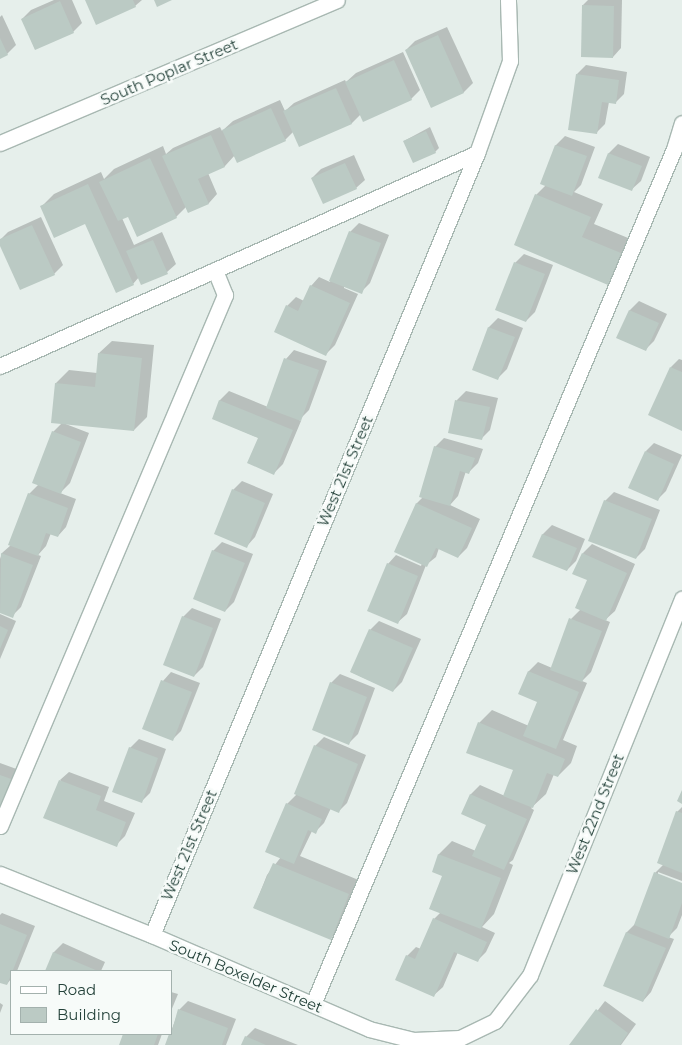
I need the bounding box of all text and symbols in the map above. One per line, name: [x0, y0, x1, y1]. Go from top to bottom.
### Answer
street label: South Poplar Street: [98, 35, 240, 109]
street label: West 21st Street: [313, 413, 377, 529]
street label: West 22nd Street: [563, 751, 627, 877]
street label: West 21st Street: [157, 787, 221, 903]
street label: South Boxelder Street: [167, 936, 325, 1016]
legend: [10, 970, 172, 1035]
text: Road: [57, 980, 96, 999]
text: Building: [57, 1005, 121, 1024]

